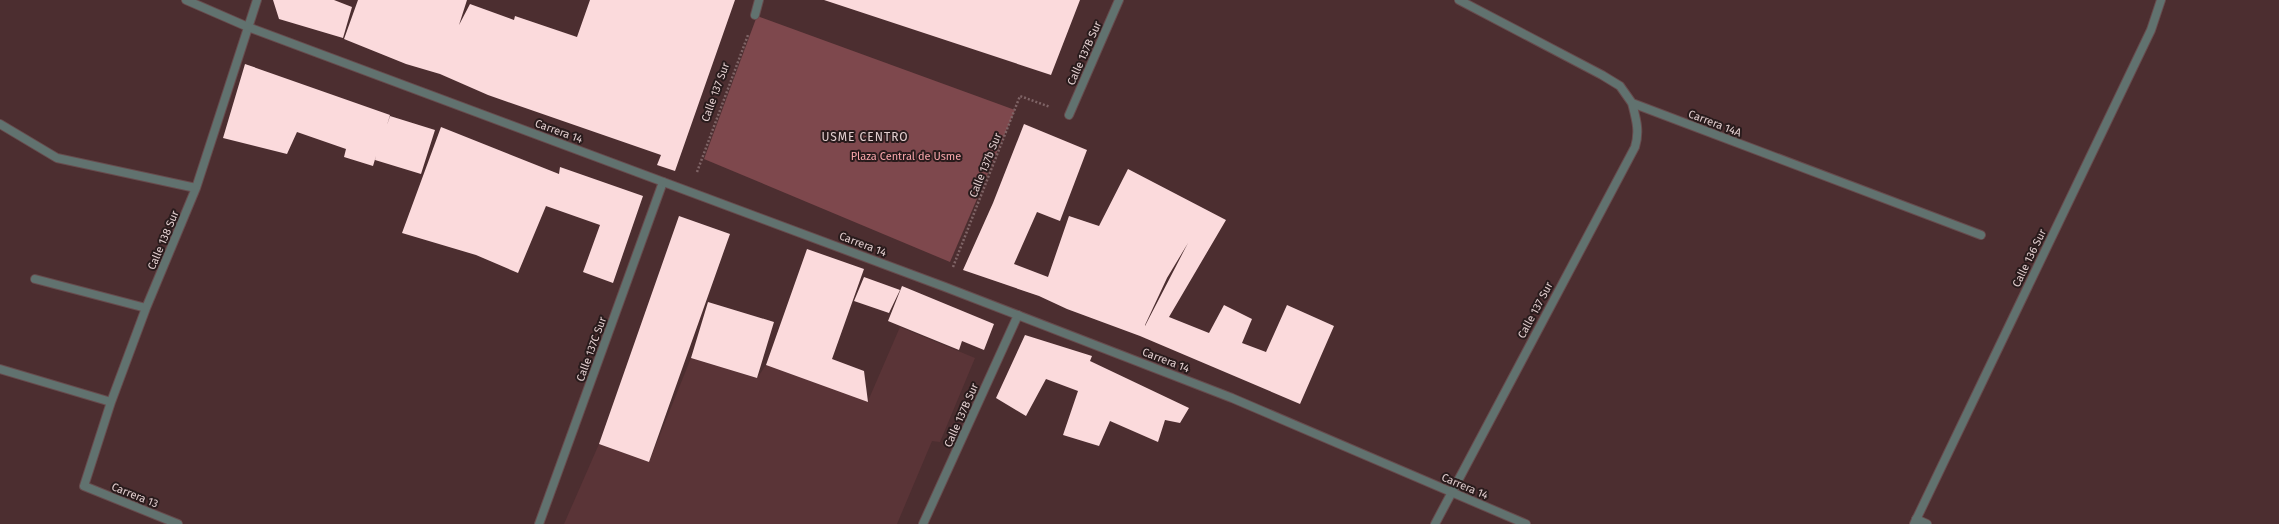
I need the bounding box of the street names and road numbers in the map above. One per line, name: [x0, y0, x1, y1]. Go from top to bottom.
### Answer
street label: Calle 137B Sur: [1065, 19, 1105, 87]
street label: Calle 137 Sur: [699, 60, 732, 123]
street label: Carrera 14A: [1686, 107, 1744, 140]
street label: Carrera 14: [533, 117, 584, 146]
street label: Calle 137b Sur: [967, 130, 1005, 199]
street label: Calle 138 Sur: [145, 208, 182, 272]
street label: Calle 136 Sur: [2010, 226, 2049, 289]
street label: Carrera 14: [837, 230, 888, 259]
street label: Calle 137 Sur: [1515, 279, 1556, 341]
street label: Calle 137C Sur: [574, 314, 609, 383]
street label: Carrera 14: [1140, 346, 1191, 375]
street label: Calle 137B Sur: [942, 381, 982, 449]
street label: Carrera 14: [1439, 471, 1490, 502]
street label: Carrera 13: [110, 480, 160, 511]

